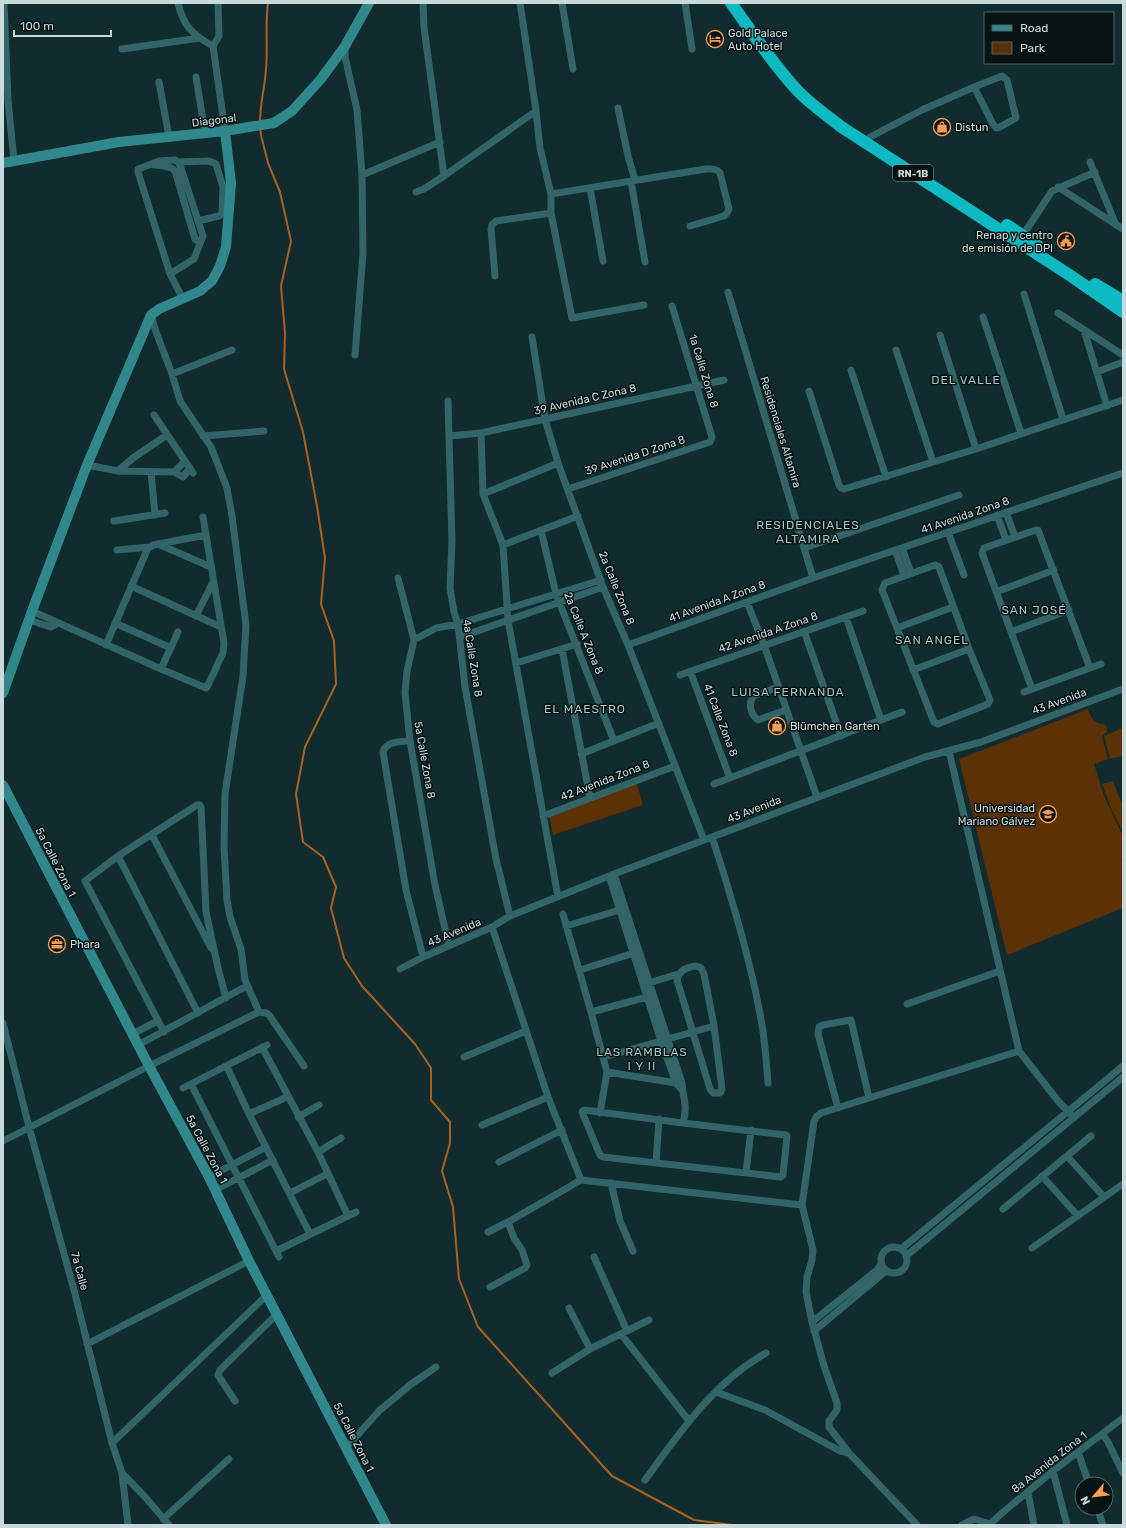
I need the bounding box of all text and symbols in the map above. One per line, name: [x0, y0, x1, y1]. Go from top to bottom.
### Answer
scale bar: [14, 12, 111, 38]
legend: [984, 12, 1114, 64]
text: 100 m: [20, 19, 54, 33]
text: Road: [1020, 21, 1048, 35]
place label: Gold Palace Auto Hotel: [728, 27, 788, 53]
hotel icon: Gold Palace Auto Hotel: [705, 29, 725, 49]
text: Park: [1020, 41, 1046, 55]
street label: Diagonal: [191, 111, 237, 130]
shop icon: Distun: [932, 117, 952, 137]
place label: Distun: [955, 121, 988, 134]
road number: RN-1B: [893, 165, 933, 181]
place label: Renap y centro de emisión de DPI: [962, 229, 1053, 255]
public building icon: Renap y centro de emisión de DPI: [1056, 231, 1076, 251]
street label: 1a Calle Zona 8: [686, 333, 721, 410]
district label: DEL VALLE: [931, 373, 1001, 387]
street label: Residenciales Altamira: [757, 375, 804, 489]
street label: 39 Avenida C Zona 8: [533, 381, 637, 418]
street label: 39 Avenida D Zona 8: [583, 433, 687, 478]
street label: 41 Avenida Zona 8: [919, 494, 1011, 537]
district label: RESIDENCIALES ALTAMIRA: [756, 518, 860, 546]
street label: 2a Calle Zona 8: [596, 550, 637, 627]
street label: 41 Avenida A Zona 8: [667, 578, 767, 625]
street label: 2a Calle A Zona 8: [561, 590, 606, 676]
district label: SAN JOSÉ: [1001, 603, 1067, 617]
street label: 42 Avenida A Zona 8: [717, 609, 819, 656]
street label: 4a Calle Zona 8: [460, 618, 485, 698]
district label: SAN ANGEL: [895, 633, 969, 647]
street label: 41 Calle Zona 8: [701, 682, 740, 758]
district label: LUISA FERNANDA: [731, 685, 845, 699]
street label: 43 Avenida: [1030, 686, 1088, 717]
district label: EL MAESTRO: [544, 702, 626, 716]
shop icon: Blümchen Garten: [767, 716, 787, 736]
place label: Blümchen Garten: [790, 720, 880, 733]
street label: 5a Calle Zona 8: [411, 721, 438, 800]
street label: 42 Avenida Zona 8: [559, 757, 652, 803]
street label: 43 Avenida: [725, 793, 783, 826]
place label: Universidad Mariano Gálvez: [958, 802, 1035, 828]
school or university icon: Universidad Mariano Gálvez: [1038, 804, 1058, 824]
street label: 5a Calle Zona 1: [33, 826, 79, 899]
street label: 43 Avenida: [425, 915, 483, 950]
office icon: Phara: [47, 934, 67, 954]
place label: Phara: [70, 938, 100, 951]
district label: LAS RAMBLAS I Y II: [596, 1045, 688, 1073]
street label: 5a Calle Zona 1: [183, 1113, 230, 1186]
street label: 7a Calle: [68, 1250, 91, 1292]
street label: 5a Calle Zona 1: [331, 1401, 377, 1474]
street label: 8a Avenida Zona 1: [1009, 1429, 1090, 1496]
north arrow: [1074, 1476, 1114, 1516]
text: N: [1078, 1494, 1093, 1507]

